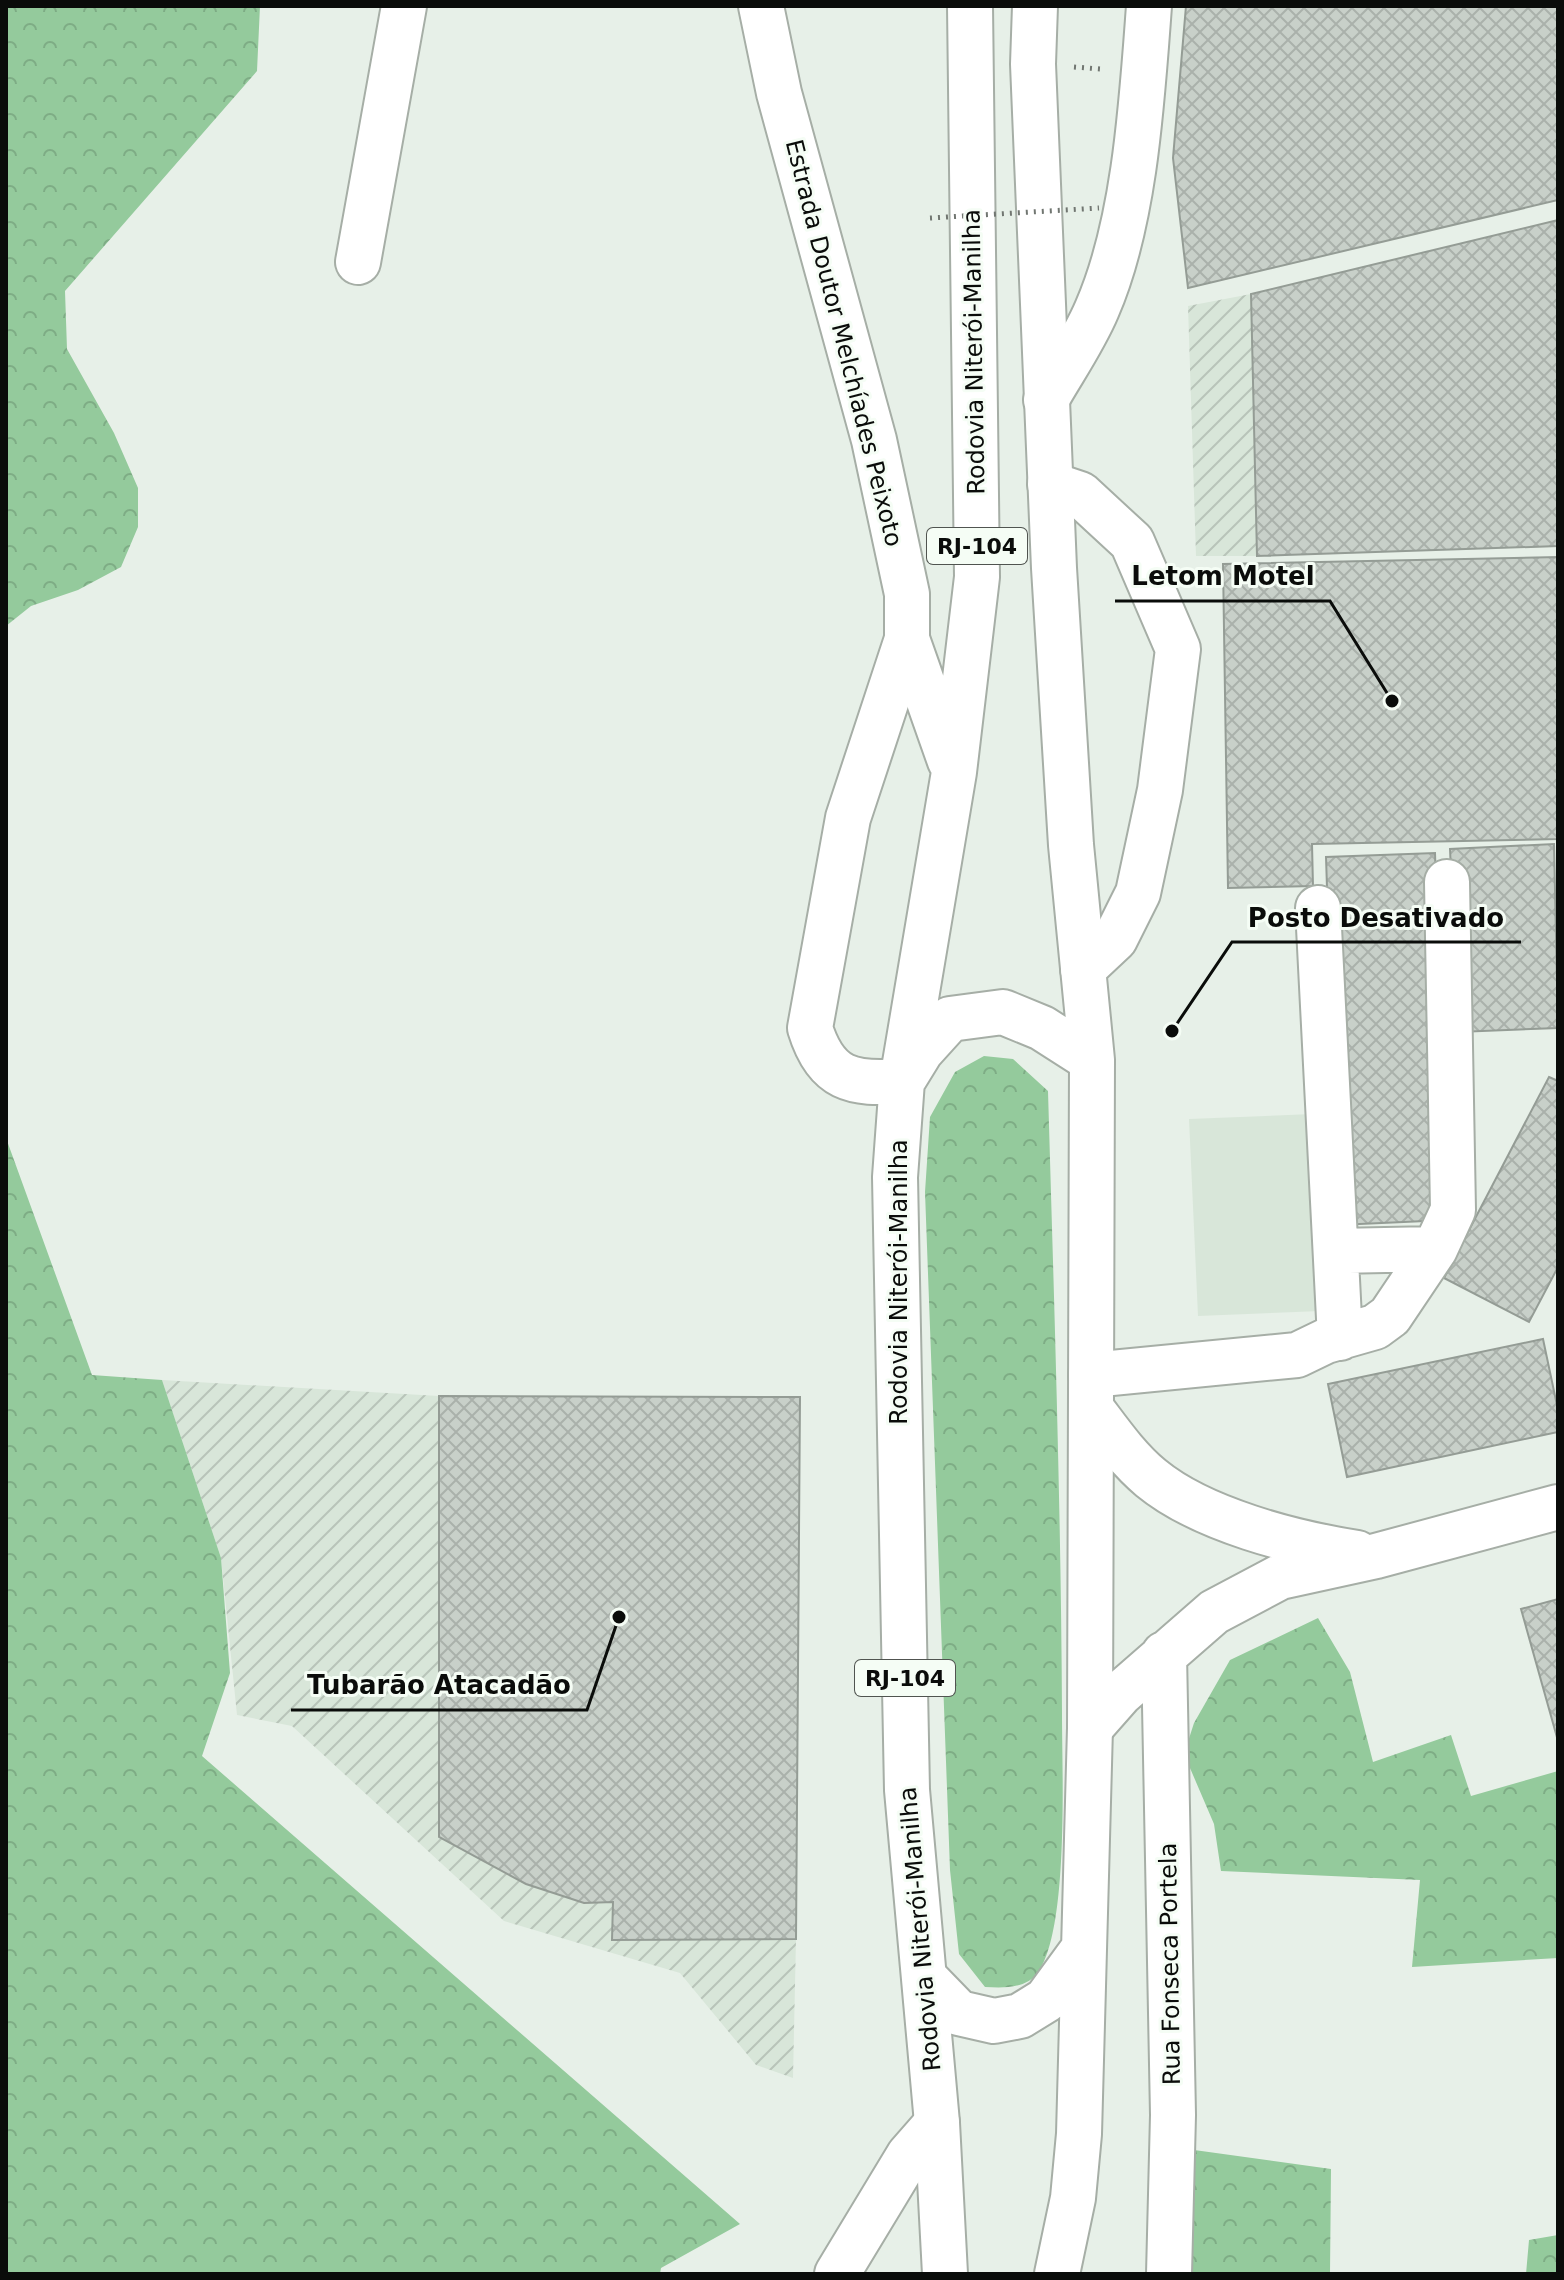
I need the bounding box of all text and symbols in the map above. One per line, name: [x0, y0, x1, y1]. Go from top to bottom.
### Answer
street label: Estrada Doutor Melchíades Peixoto: [780, 137, 908, 549]
street label: Rodovia Niterói-Manilha: [958, 209, 990, 495]
road number: RJ-104: [927, 528, 1027, 564]
callout: Letom Motel: [1115, 551, 1330, 601]
text: Letom Motel: [1131, 561, 1315, 591]
callout: Posto Desativado: [1232, 892, 1521, 942]
text: Posto Desativado: [1248, 903, 1504, 933]
street label: Rodovia Niterói-Manilha: [885, 1139, 913, 1425]
callout: Tubarão Atacadão: [291, 1660, 587, 1710]
road number: RJ-104: [855, 1660, 955, 1696]
text: Tubarão Atacadão: [307, 1670, 571, 1700]
street label: Rodovia Niterói-Manilha: [894, 1786, 946, 2072]
street label: Rua Fonseca Portela: [1154, 1843, 1186, 2085]

